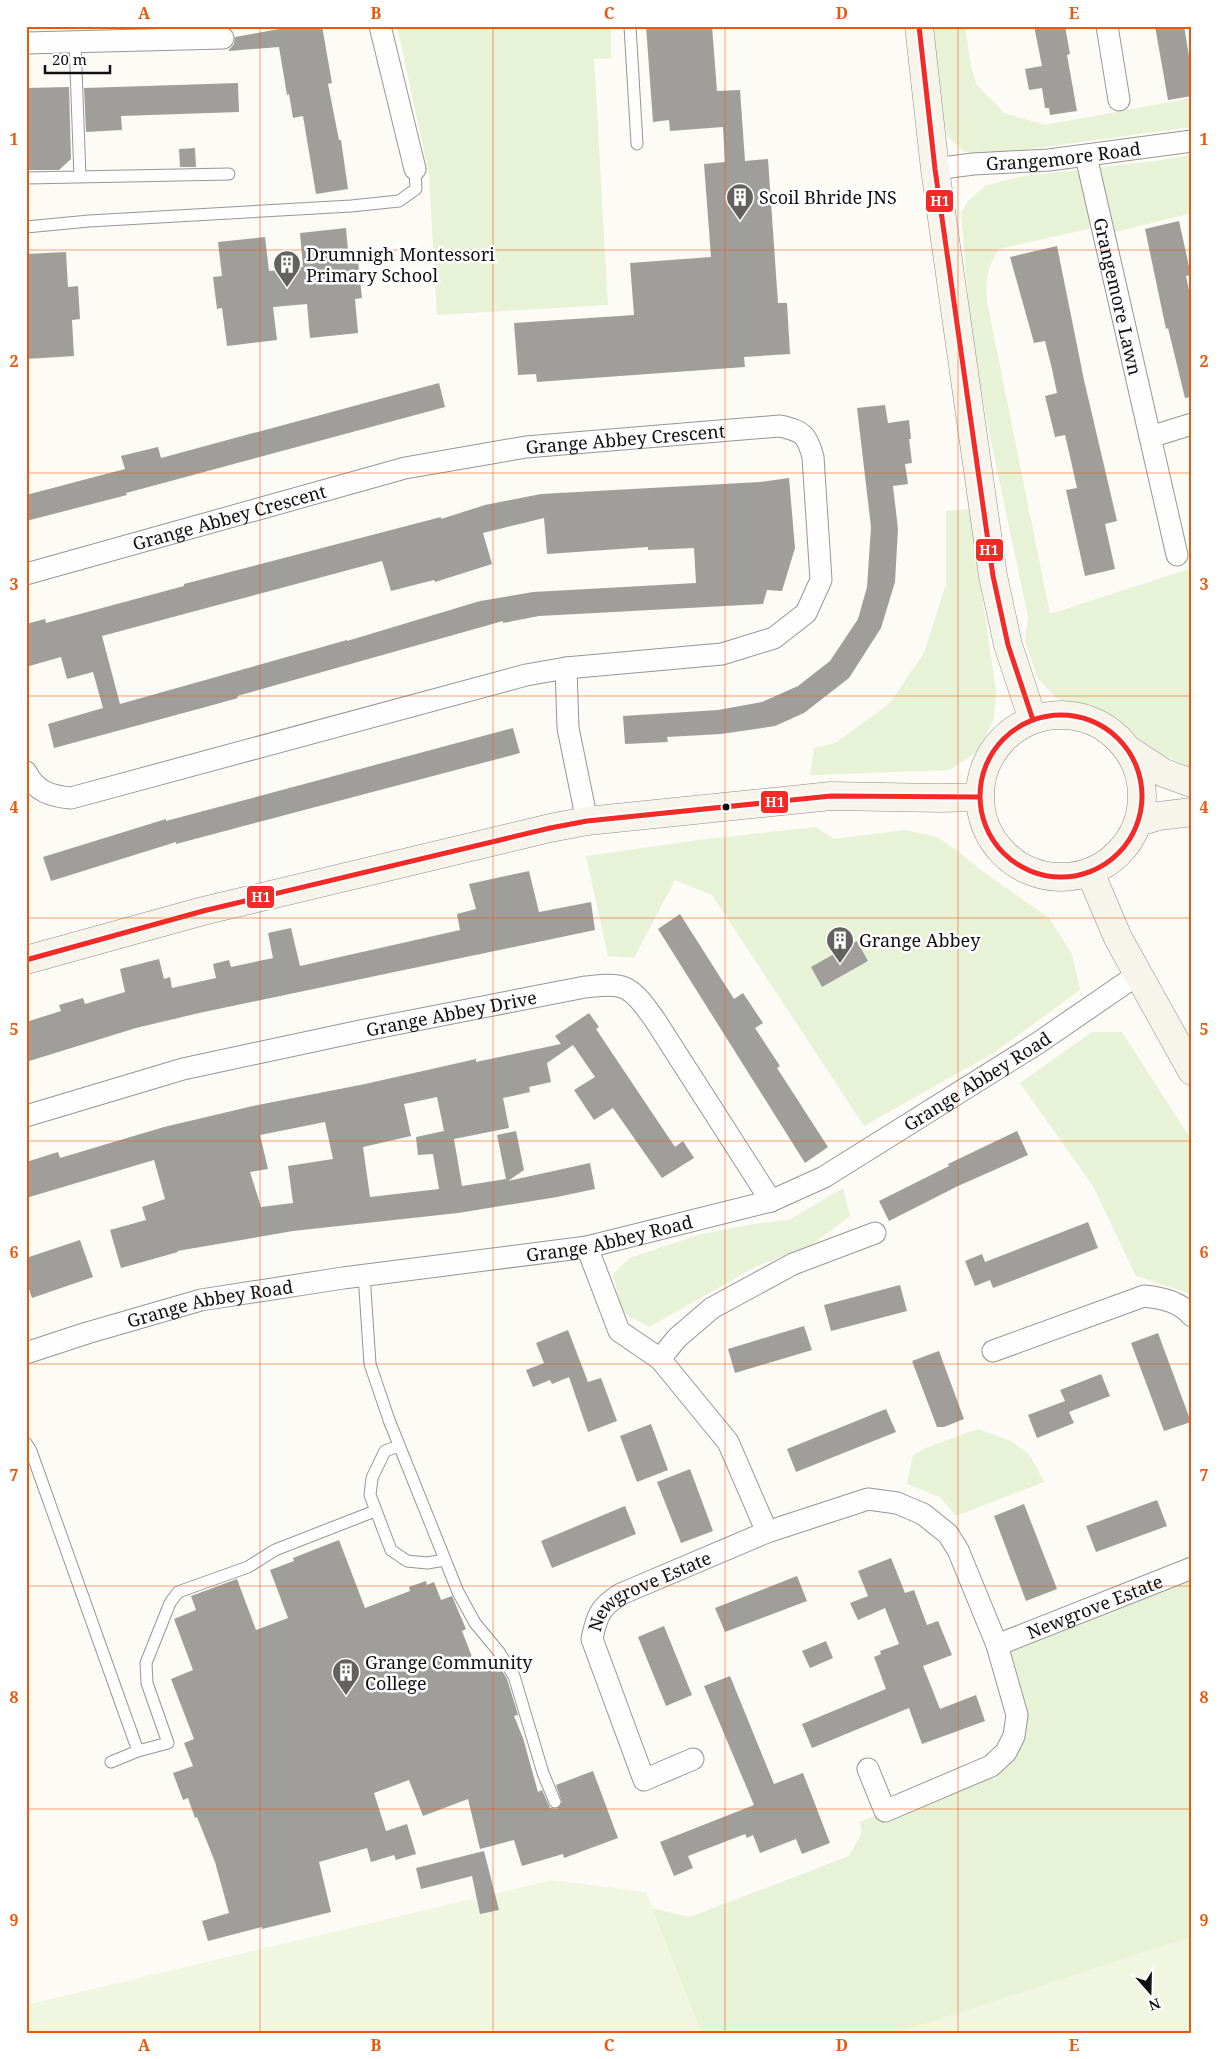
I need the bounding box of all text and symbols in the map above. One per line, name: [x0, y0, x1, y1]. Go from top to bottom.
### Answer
text: A: [138, 2, 151, 24]
text: B: [371, 2, 382, 24]
text: C: [604, 2, 615, 24]
text: D: [836, 2, 848, 24]
text: E: [1069, 2, 1079, 24]
scale bar: [45, 42, 110, 74]
text: 20 m: [52, 49, 87, 69]
text: 1: [9, 128, 19, 150]
text: 1: [1199, 128, 1209, 150]
street label: Grangemore Road: [985, 136, 1142, 175]
building icon: Scoil Bhride JNS: [725, 182, 755, 221]
place label: Scoil Bhride JNS: [759, 185, 897, 209]
line badge: H1: [925, 189, 954, 213]
text: H1: [930, 191, 950, 210]
street label: Grangemore Lawn: [1088, 215, 1148, 378]
place label: Drumnigh Montessori Primary School: [306, 242, 495, 287]
building icon: Drumnigh Montessori Primary School: [272, 249, 302, 288]
text: 2: [9, 350, 19, 372]
text: 2: [1199, 350, 1209, 372]
street label: Grange Abbey Crescent: [525, 419, 726, 459]
street label: Grange Abbey Crescent: [130, 479, 329, 556]
line badge: H1: [975, 538, 1004, 562]
text: H1: [979, 540, 999, 559]
text: 3: [9, 573, 19, 595]
text: 3: [1199, 573, 1209, 595]
line badge: H1: [760, 790, 789, 814]
text: H1: [765, 792, 785, 811]
text: 4: [9, 796, 19, 818]
text: 4: [1199, 796, 1209, 818]
unlabelled marker: [721, 802, 731, 812]
line badge: H1: [246, 885, 275, 909]
text: H1: [251, 887, 271, 906]
building icon: Grange Abbey: [825, 925, 855, 964]
place label: Grange Abbey: [859, 928, 981, 952]
street label: Grange Abbey Drive: [364, 985, 539, 1042]
text: 5: [9, 1018, 19, 1040]
text: 5: [1199, 1018, 1209, 1040]
street label: Grange Abbey Road: [899, 1026, 1055, 1136]
street label: Grange Abbey Road: [525, 1209, 695, 1267]
text: 6: [9, 1241, 19, 1263]
text: 6: [1199, 1241, 1209, 1263]
street label: Grange Abbey Road: [124, 1274, 295, 1333]
text: 7: [9, 1464, 19, 1486]
text: 7: [1199, 1464, 1209, 1486]
street label: Newgrove Estate: [582, 1545, 715, 1634]
street label: Newgrove Estate: [1023, 1569, 1166, 1644]
place label: Grange Community College: [365, 1650, 533, 1695]
building icon: Grange Community College: [331, 1657, 361, 1696]
text: 8: [9, 1686, 19, 1708]
text: 8: [1199, 1686, 1209, 1708]
text: 9: [9, 1909, 19, 1931]
text: 9: [1199, 1909, 1209, 1931]
north arrow: [1126, 1966, 1176, 2016]
text: N: [1146, 1994, 1163, 2016]
text: A: [138, 2034, 151, 2056]
text: B: [371, 2034, 382, 2056]
text: C: [604, 2034, 615, 2056]
text: D: [836, 2034, 848, 2056]
text: E: [1069, 2034, 1079, 2056]

